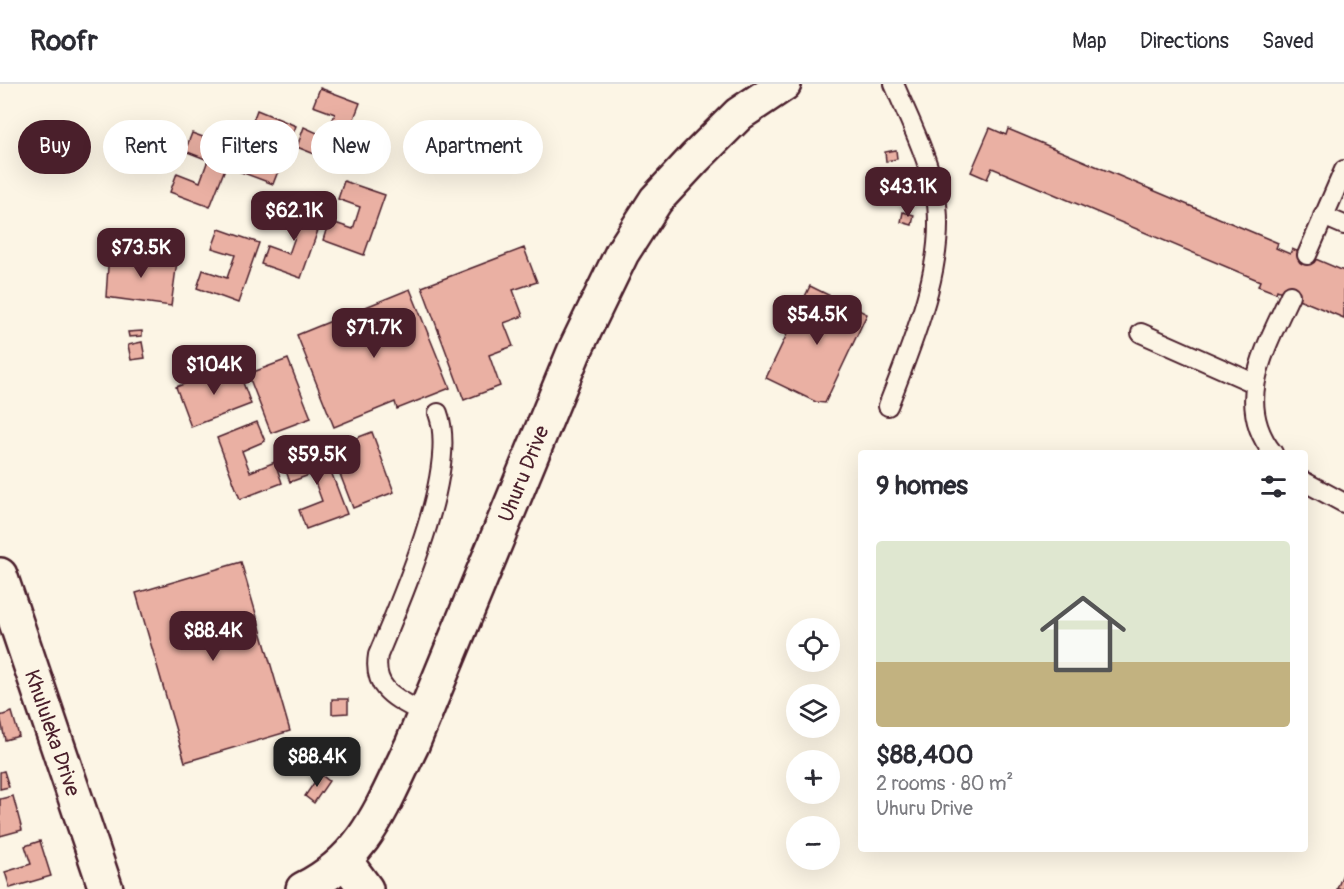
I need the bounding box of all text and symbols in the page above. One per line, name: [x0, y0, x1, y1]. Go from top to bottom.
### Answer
text: Roofr: [30, 24, 98, 59]
text: Map: [1072, 28, 1107, 55]
text: Directions: [1140, 28, 1229, 55]
text: Saved: [1262, 28, 1314, 55]
chip: Buy: [18, 120, 91, 174]
chip: Rent: [103, 120, 188, 174]
chip: Filters: [200, 120, 299, 174]
chip: New: [311, 120, 391, 174]
chip: Apartment: [403, 120, 543, 174]
pin: $43.1K: [859, 167, 957, 218]
text: $43.1K: [879, 174, 937, 199]
pin: $62.1K: [245, 191, 343, 242]
text: $62.1K: [265, 198, 323, 223]
pin: $73.5K: [92, 228, 190, 279]
text: $73.5K: [111, 235, 171, 260]
pin: $54.5K: [768, 295, 866, 346]
text: $54.5K: [787, 302, 847, 327]
pin: $71.7K: [325, 308, 423, 359]
text: $71.7K: [346, 315, 402, 340]
pin: $104K: [172, 345, 256, 396]
text: $104K: [186, 352, 242, 377]
street label: Uhuru Drive: [492, 421, 556, 526]
pin: $59.5K: [268, 435, 366, 486]
text: $59.5K: [287, 442, 347, 467]
text: 9 homes: [876, 470, 968, 502]
icon: filters: [1257, 470, 1290, 503]
icon: home: [1029, 580, 1137, 688]
pin: $88.4K: [164, 611, 262, 662]
text: $88.4K: [183, 618, 243, 643]
map controls: [786, 618, 840, 870]
button: locate: [786, 618, 840, 672]
street label: Khululeka Drive: [18, 666, 86, 800]
button: layers: [786, 684, 840, 738]
pin: $88.4K: [268, 737, 366, 788]
text: $88,400: [876, 739, 974, 771]
text: $88.4K: [287, 744, 347, 769]
button: +: [786, 750, 840, 804]
text: 2 rooms · 80 m²: [876, 771, 1013, 796]
text: Uhuru Drive: [876, 796, 973, 821]
button: −: [786, 816, 840, 870]

